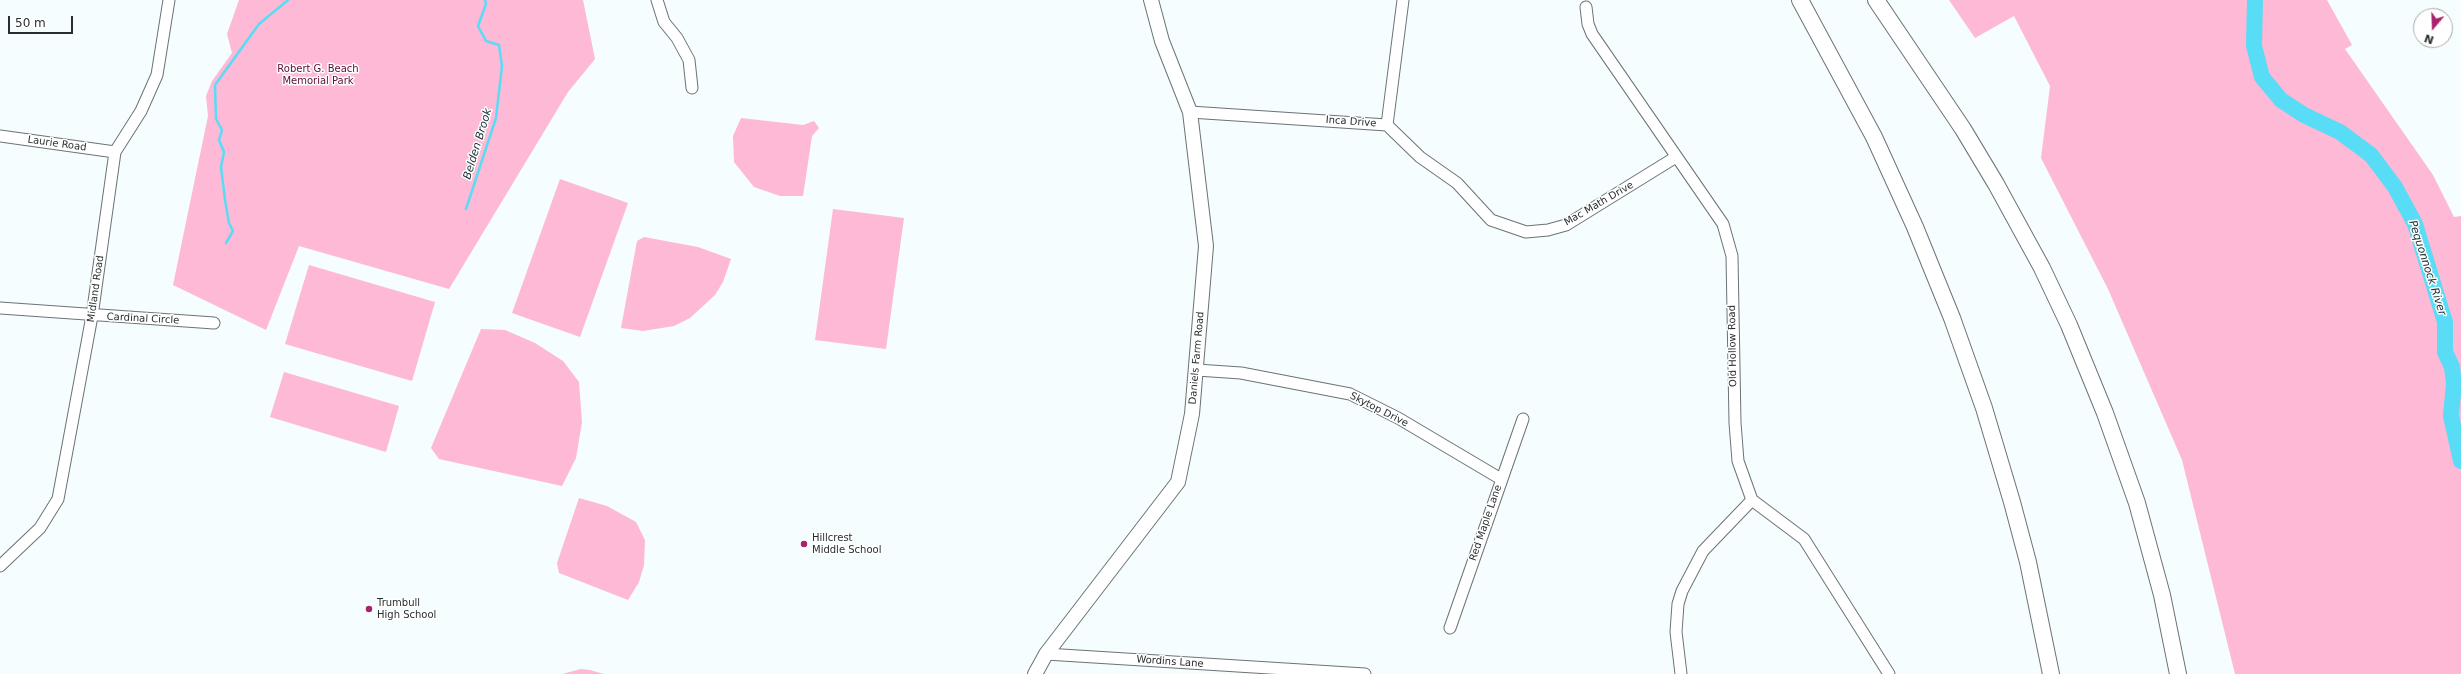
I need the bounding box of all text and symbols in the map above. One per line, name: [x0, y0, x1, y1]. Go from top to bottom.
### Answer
scale bar: [10, 8, 75, 34]
north arrow: [2413, 8, 2453, 48]
text: 50 m: [15, 16, 46, 30]
text: N: [2423, 31, 2436, 47]
park label: Robert G. Beach Memorial Park: [277, 63, 359, 86]
water label: Belden Brook: [461, 107, 495, 181]
street label: Inca Drive: [1325, 114, 1377, 130]
street label: Laurie Road: [27, 134, 87, 154]
street label: Mac Math Drive: [1562, 179, 1636, 229]
water label: Pequonnock River: [2405, 219, 2449, 317]
street label: Midland Road: [85, 255, 107, 323]
street label: Old Hollow Road: [1726, 305, 1740, 387]
street label: Cardinal Circle: [106, 311, 180, 327]
street label: Daniels Farm Road: [1187, 311, 1207, 405]
street label: Skytop Drive: [1348, 390, 1410, 430]
street label: Red Maple Lane: [1467, 483, 1505, 563]
place label: Hillcrest Middle School: [812, 532, 881, 556]
marker: Hillcrest Middle School: [799, 539, 809, 549]
place label: Trumbull High School: [377, 597, 436, 620]
marker: Trumbull High School: [364, 604, 374, 614]
street label: Wordins Lane: [1136, 654, 1204, 670]

